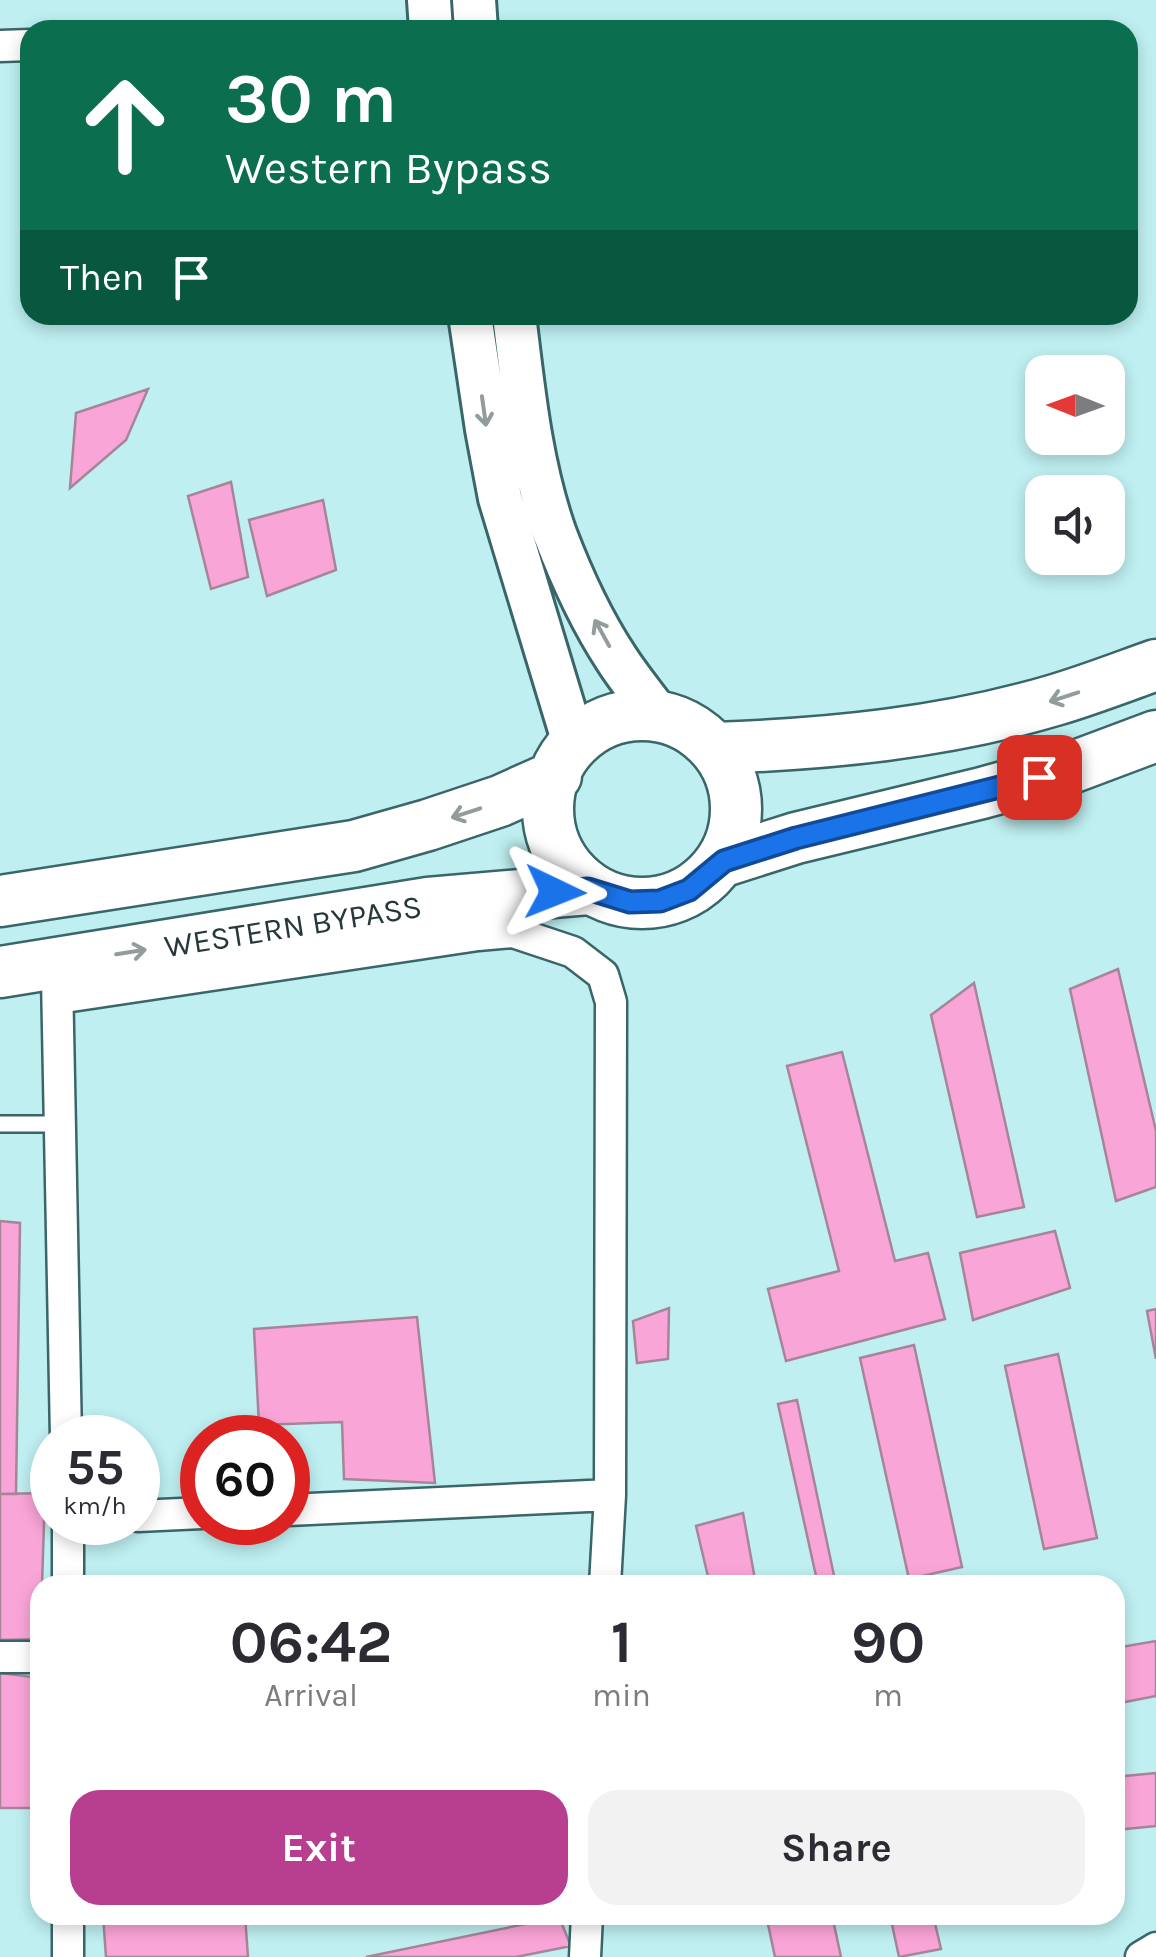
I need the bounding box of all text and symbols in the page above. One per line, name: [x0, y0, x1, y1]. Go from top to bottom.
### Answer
text: 30 m: [225, 58, 397, 140]
icon: ahead: [60, 60, 190, 190]
text: Western Bypass: [225, 142, 552, 194]
icon: arrive: [164, 250, 219, 305]
text: Then: [60, 255, 144, 300]
north arrow: [1025, 355, 1125, 455]
map controls: [1025, 355, 1125, 575]
one-way arrow: [476, 395, 494, 427]
button: sound: [1025, 475, 1125, 575]
one-way arrow: [591, 619, 611, 649]
one-way arrow: [1048, 689, 1080, 707]
pin: [997, 735, 1082, 820]
icon: arrive: [1012, 750, 1067, 805]
one-way arrow: [451, 805, 482, 823]
position arrow: [503, 840, 607, 944]
street label: WESTERN BYPASS: [162, 888, 424, 965]
one-way arrow: [114, 942, 147, 960]
speed limit sign: 60: [180, 1415, 310, 1545]
text: 55: [66, 1438, 124, 1497]
text: km/h: [63, 1491, 127, 1520]
text: 06:42: [230, 1607, 392, 1677]
text: 1: [611, 1607, 632, 1677]
text: 90: [851, 1607, 925, 1677]
text: Arrival: [264, 1677, 358, 1714]
text: min: [592, 1677, 651, 1714]
text: m: [873, 1677, 903, 1714]
button: Exit: [70, 1790, 568, 1905]
button: Share: [588, 1790, 1085, 1905]

